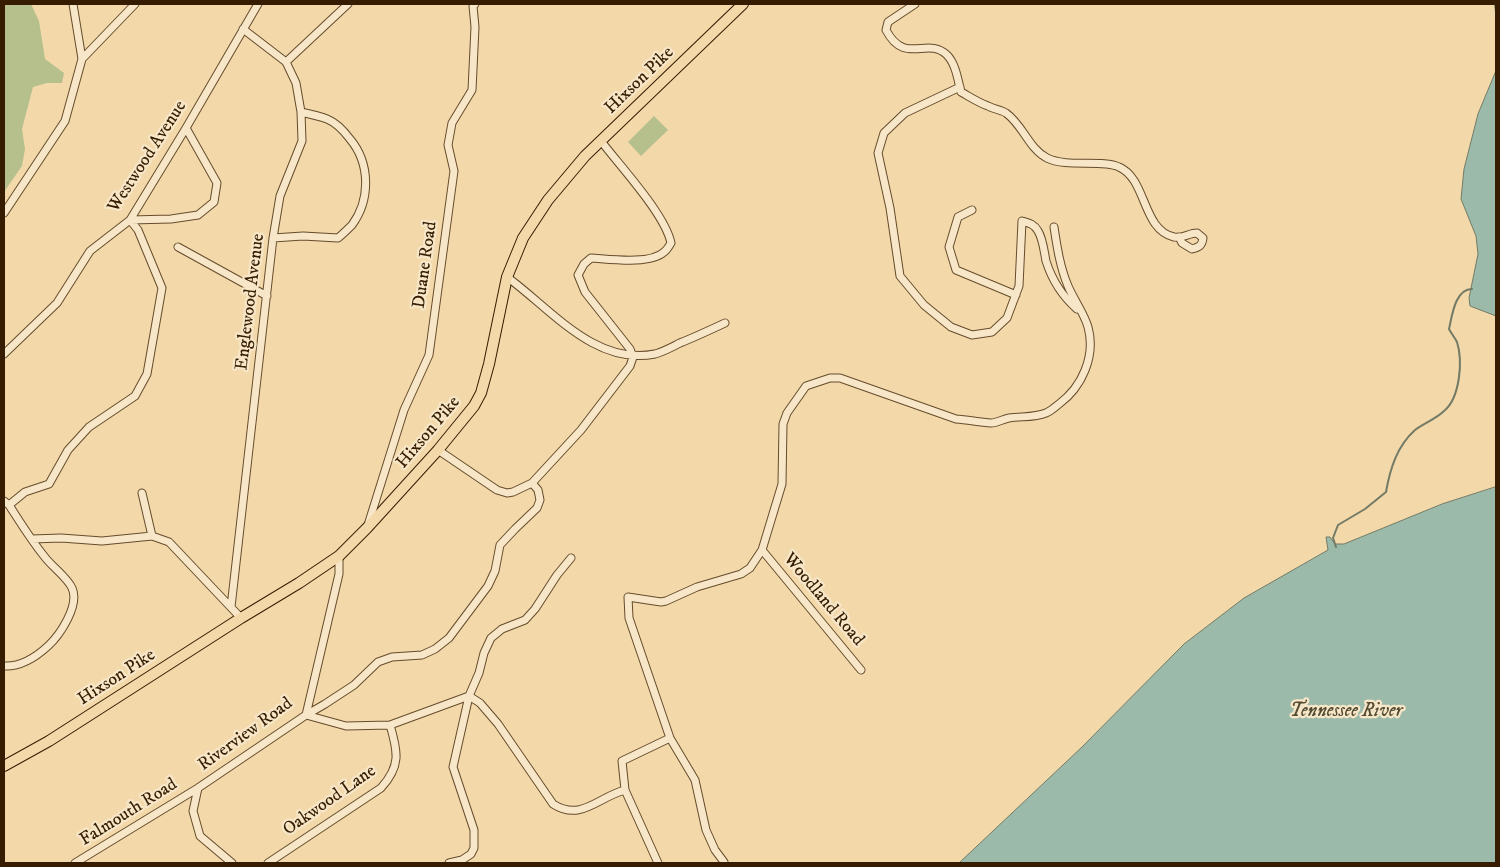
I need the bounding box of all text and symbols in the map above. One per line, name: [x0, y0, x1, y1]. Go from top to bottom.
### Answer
street label: Hixson Pike: [601, 43, 679, 119]
street label: Westwood Avenue: [104, 97, 192, 217]
street label: Duane Road: [409, 220, 443, 310]
street label: Englewood Avenue: [232, 232, 270, 372]
street label: Hixson Pike: [392, 392, 466, 474]
street label: Woodland Road: [778, 549, 868, 651]
street label: Hixson Pike: [74, 645, 160, 711]
street label: Riverview Road: [195, 693, 297, 777]
water label: Tennessee River: [1290, 701, 1402, 723]
street label: Oakwood Lane: [279, 761, 381, 841]
street label: Falmouth Road: [76, 774, 182, 852]

